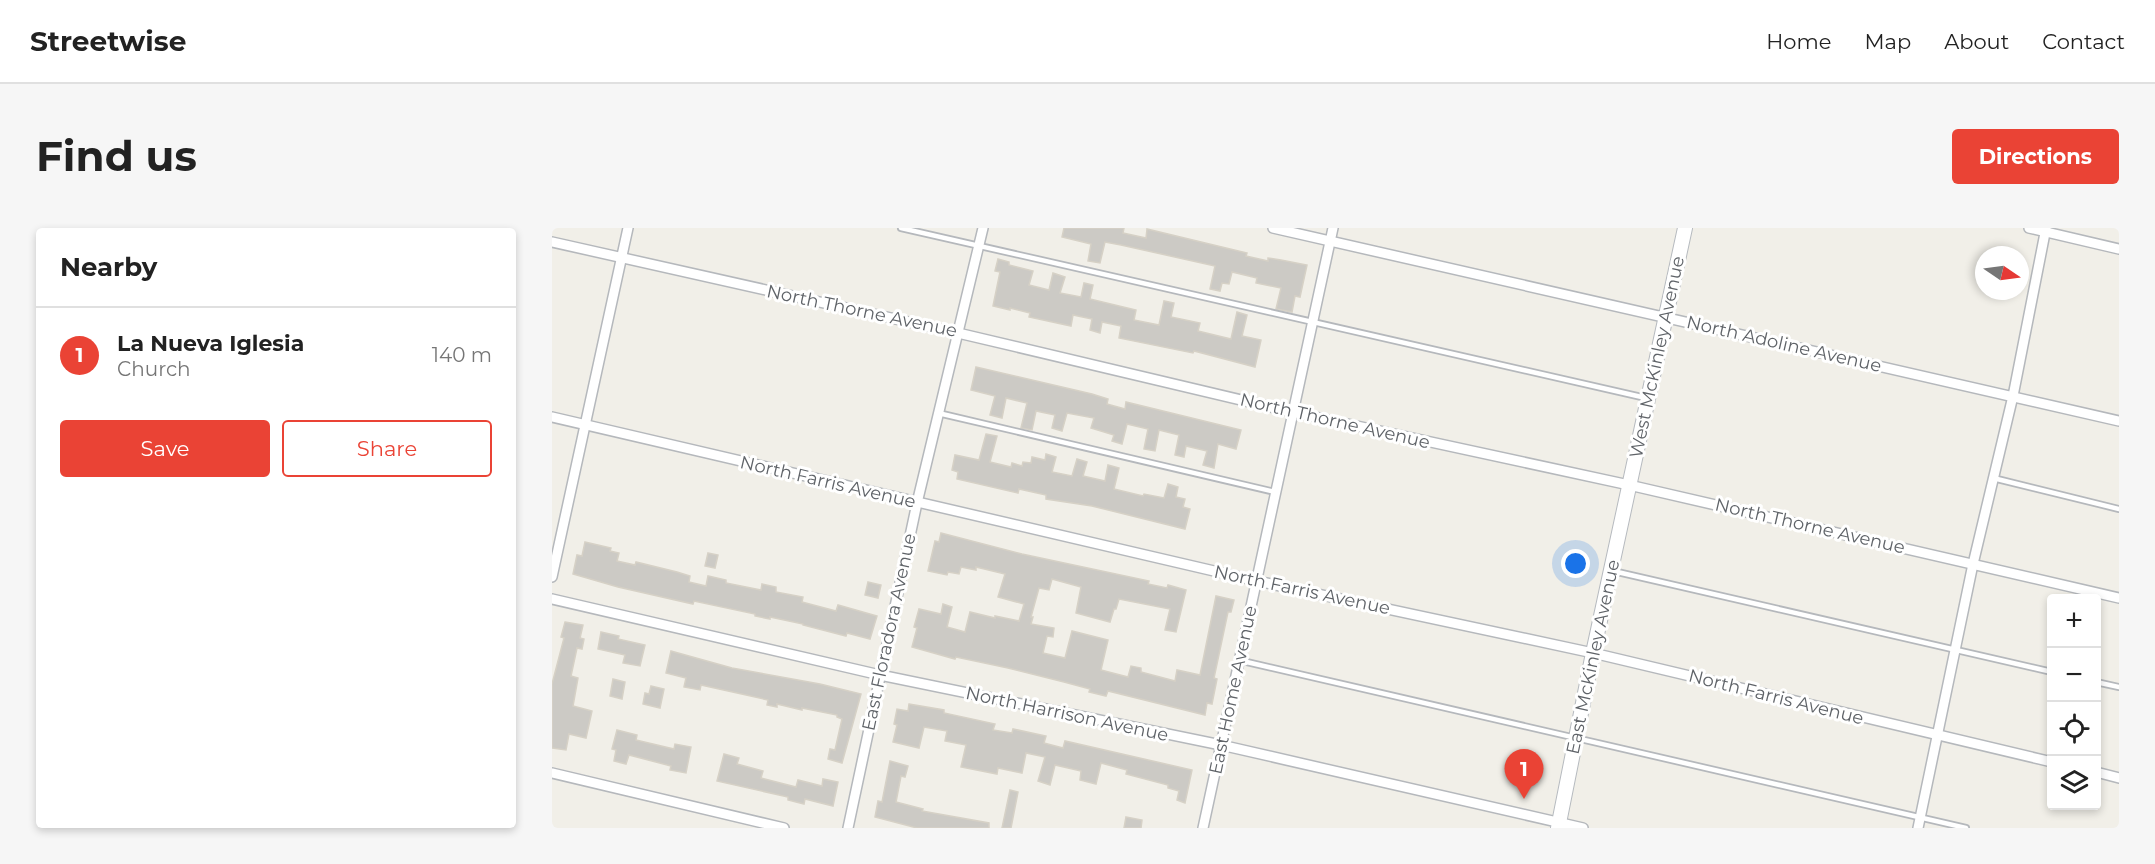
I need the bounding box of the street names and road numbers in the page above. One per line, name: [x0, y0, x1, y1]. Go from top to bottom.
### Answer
street label: West McKinley Avenue: [1625, 254, 1689, 460]
street label: North Thorne Avenue: [765, 280, 959, 342]
street label: North Adoline Avenue: [1684, 311, 1884, 377]
street label: North Thorne Avenue: [1238, 388, 1432, 454]
street label: North Farris Avenue: [738, 451, 918, 513]
street label: North Thorne Avenue: [1713, 493, 1907, 559]
street label: East Floradora Avenue: [857, 531, 921, 733]
street label: East McKinley Avenue: [1562, 558, 1624, 756]
street label: North Farris Avenue: [1212, 561, 1392, 619]
street label: East Home Avenue: [1204, 604, 1262, 776]
street label: North Farris Avenue: [1686, 665, 1866, 729]
street label: North Harrison Avenue: [964, 682, 1171, 746]

